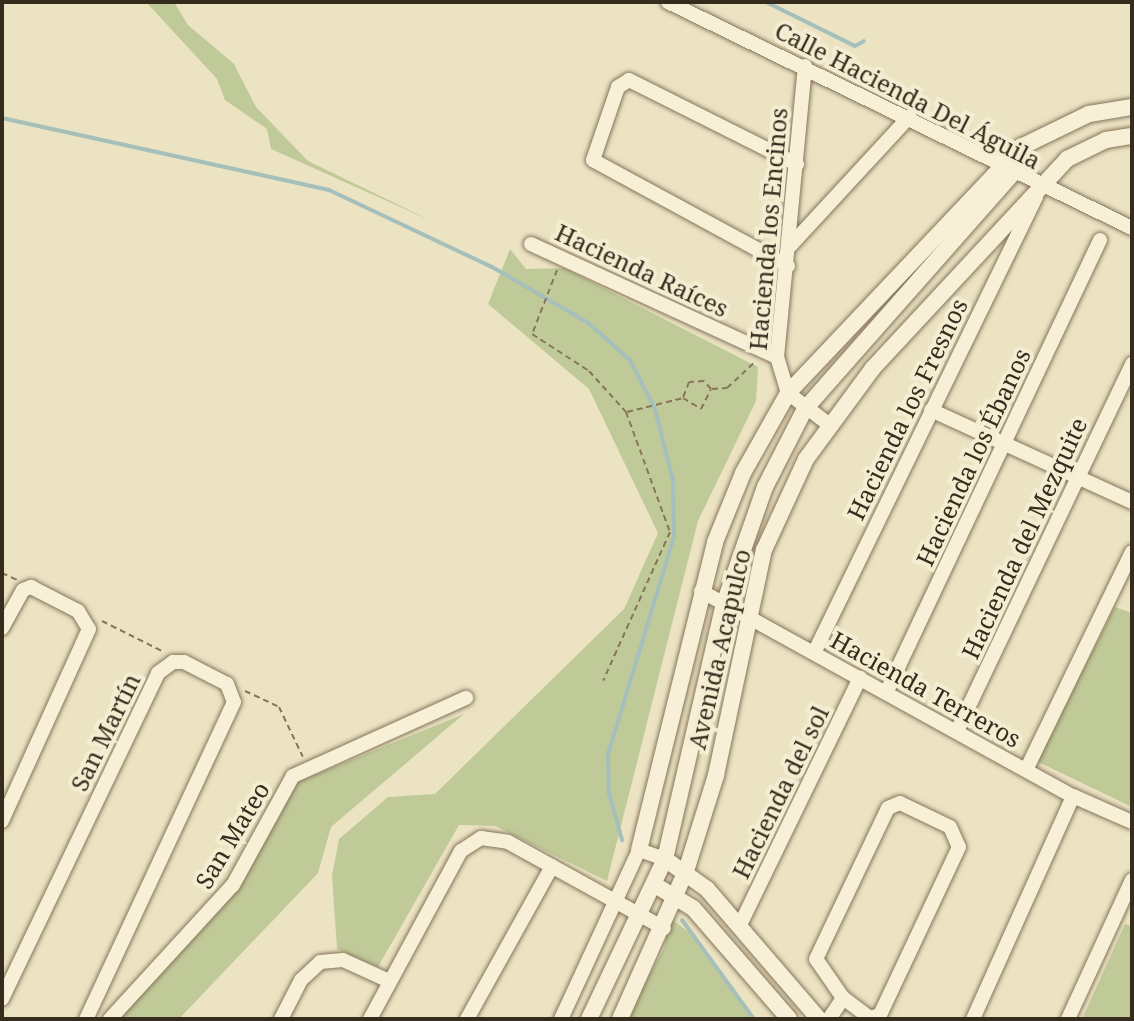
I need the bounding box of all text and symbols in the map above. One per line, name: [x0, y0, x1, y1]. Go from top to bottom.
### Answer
street label: Calle Hacienda Del Águila: [770, 15, 1046, 175]
street label: Hacienda los Encinos: [743, 107, 793, 351]
street label: Hacienda Raíces: [551, 217, 733, 323]
street label: Hacienda los Fresnos: [841, 294, 973, 524]
street label: Hacienda los Ébanos: [910, 344, 1036, 570]
street label: Hacienda del Mezquite: [955, 413, 1093, 663]
street label: Avenida Acapulco: [682, 546, 756, 752]
street label: Hacienda Terreros: [826, 625, 1026, 753]
street label: San Martín: [64, 669, 146, 795]
street label: Hacienda del sol: [726, 701, 834, 883]
street label: San Mateo: [189, 776, 275, 894]

